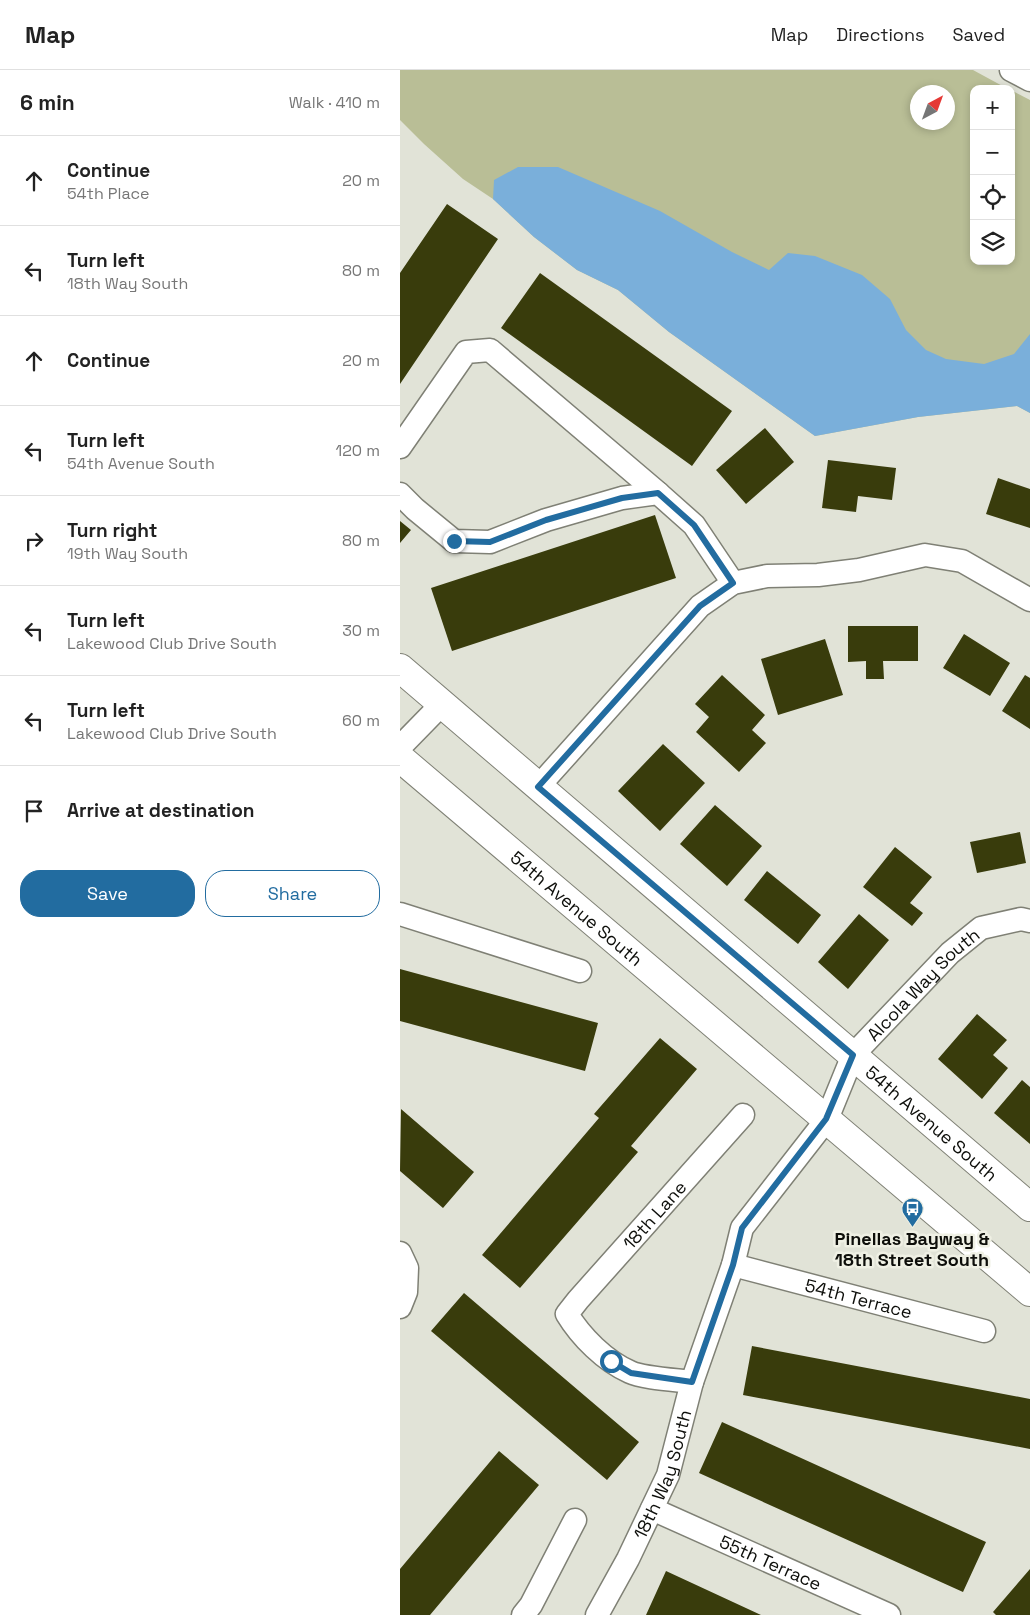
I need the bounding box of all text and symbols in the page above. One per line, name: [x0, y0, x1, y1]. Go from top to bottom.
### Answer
text: Map: [25, 19, 75, 50]
text: Map: [771, 23, 808, 46]
text: Directions: [836, 23, 925, 46]
text: Saved: [953, 23, 1005, 46]
north arrow: [910, 85, 955, 130]
map controls: [970, 85, 1015, 265]
button: +: [970, 85, 1015, 130]
text: 6 min: [20, 89, 75, 116]
text: Walk · 410 m: [289, 92, 380, 113]
button: −: [970, 130, 1015, 175]
text: Continue: [67, 158, 150, 183]
icon: ahead: [20, 167, 48, 195]
text: 20 m: [342, 170, 380, 191]
button: locate: [970, 175, 1015, 220]
text: 54th Place: [67, 183, 149, 204]
button: layers: [970, 220, 1015, 265]
text: Turn left: [67, 248, 145, 273]
icon: left: [20, 257, 48, 285]
text: 80 m: [342, 260, 380, 281]
text: 18th Way South: [67, 273, 188, 294]
icon: ahead: [20, 347, 48, 375]
text: Continue: [67, 348, 150, 373]
text: 20 m: [342, 350, 380, 371]
text: Turn left: [67, 428, 145, 453]
icon: left: [20, 437, 48, 465]
text: 120 m: [336, 440, 380, 461]
text: 54th Avenue South: [67, 453, 215, 474]
text: Turn right: [67, 518, 157, 543]
icon: right: [20, 527, 48, 555]
text: 80 m: [342, 530, 380, 551]
route end: [443, 530, 466, 553]
text: 19th Way South: [67, 543, 188, 564]
text: Turn left: [67, 608, 145, 633]
icon: left: [20, 617, 48, 645]
text: 30 m: [342, 620, 380, 641]
text: Lakewood Club Drive South: [67, 633, 277, 654]
text: Turn left: [67, 698, 145, 723]
icon: left: [20, 707, 48, 735]
text: 60 m: [342, 710, 380, 731]
text: Lakewood Club Drive South: [67, 723, 277, 744]
icon: arrive: [20, 797, 48, 825]
text: Arrive at destination: [67, 798, 255, 823]
street label: 54th Avenue South: [506, 845, 648, 971]
button: Save: [20, 870, 195, 917]
button: Share: [205, 870, 380, 917]
street label: Alcola Way South: [861, 923, 984, 1045]
street label: 54th Avenue South: [861, 1060, 1003, 1186]
street label: 18th Lane: [617, 1175, 691, 1254]
bus stop icon: Pinellas Bayway & 18th Street South: [900, 1196, 924, 1227]
place label: Pinellas Bayway & 18th Street South: [835, 1227, 990, 1271]
street label: 54th Terrace: [803, 1273, 915, 1323]
route start: [600, 1350, 623, 1373]
street label: 18th Way South: [628, 1407, 696, 1542]
street label: 55th Terrace: [716, 1529, 825, 1595]

